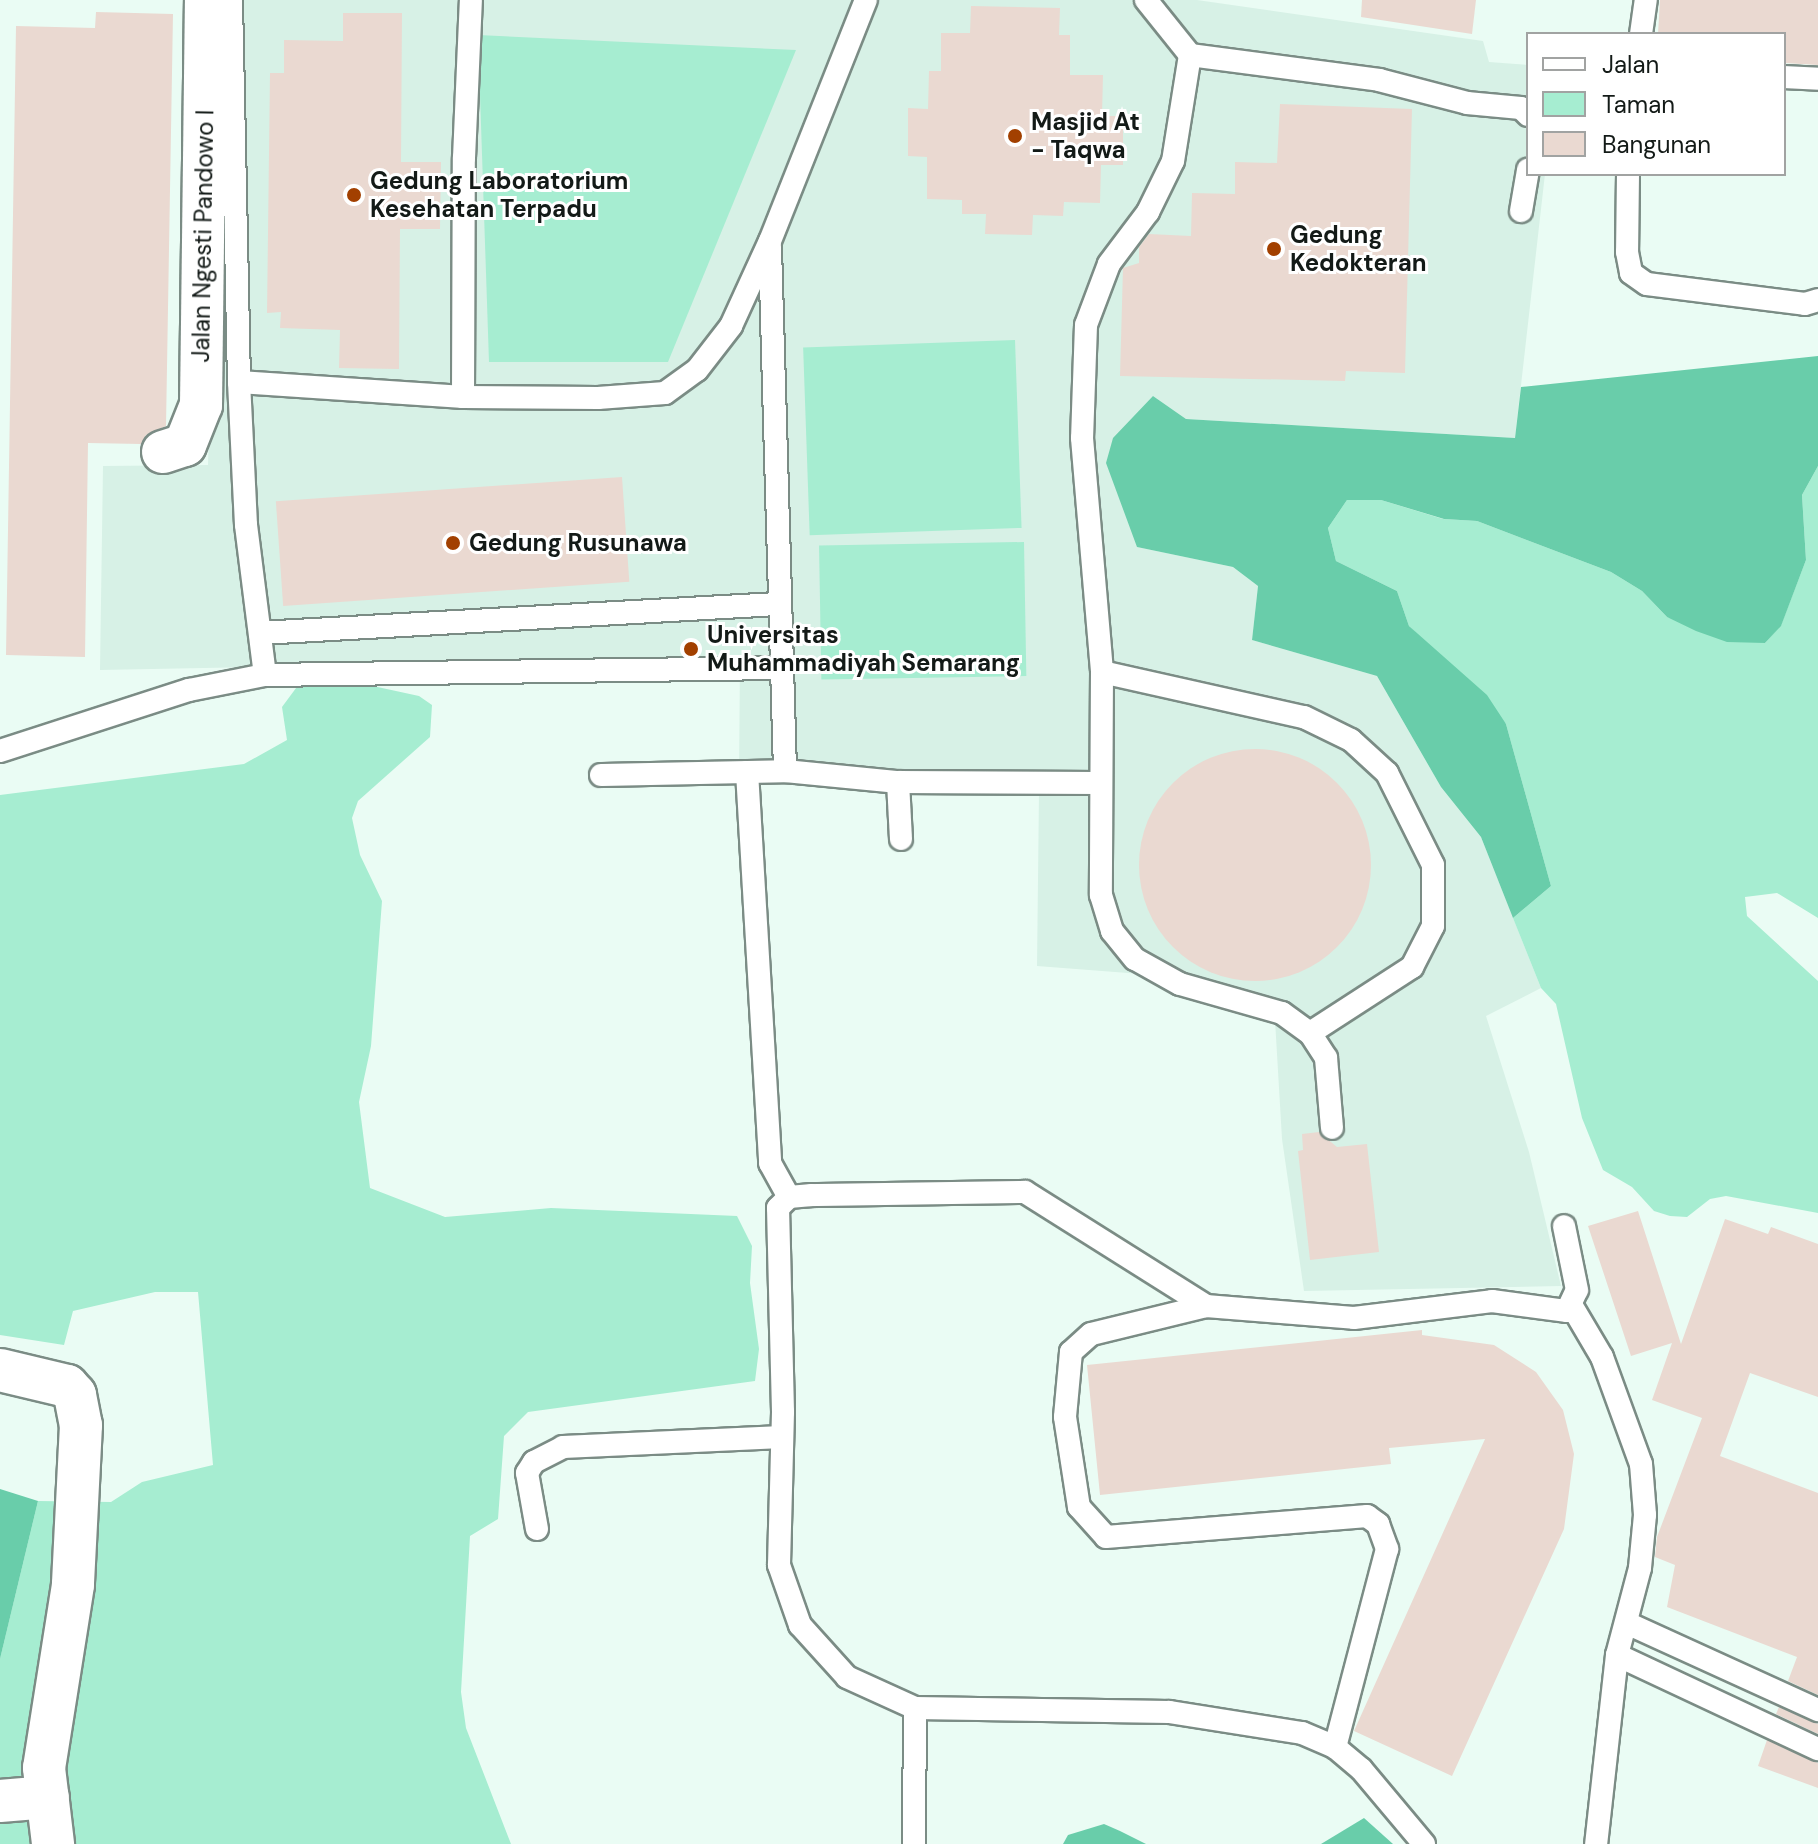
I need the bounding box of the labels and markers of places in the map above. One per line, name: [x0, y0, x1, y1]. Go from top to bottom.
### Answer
place label: Masjid At - Taqwa: [1031, 108, 1140, 164]
marker: Masjid At - Taqwa: [1006, 127, 1024, 145]
place label: Gedung Laboratorium Kesehatan Terpadu: [370, 167, 628, 223]
marker: Gedung Laboratorium Kesehatan Terpadu: [345, 186, 363, 204]
place label: Gedung Kedokteran: [1290, 221, 1427, 277]
marker: Gedung Kedokteran: [1265, 240, 1283, 258]
place label: Gedung Rusunawa: [469, 529, 687, 557]
marker: Gedung Rusunawa: [444, 534, 462, 552]
place label: Universitas Muhammadiyah Semarang: [707, 621, 1020, 677]
marker: Universitas Muhammadiyah Semarang: [682, 640, 700, 658]

